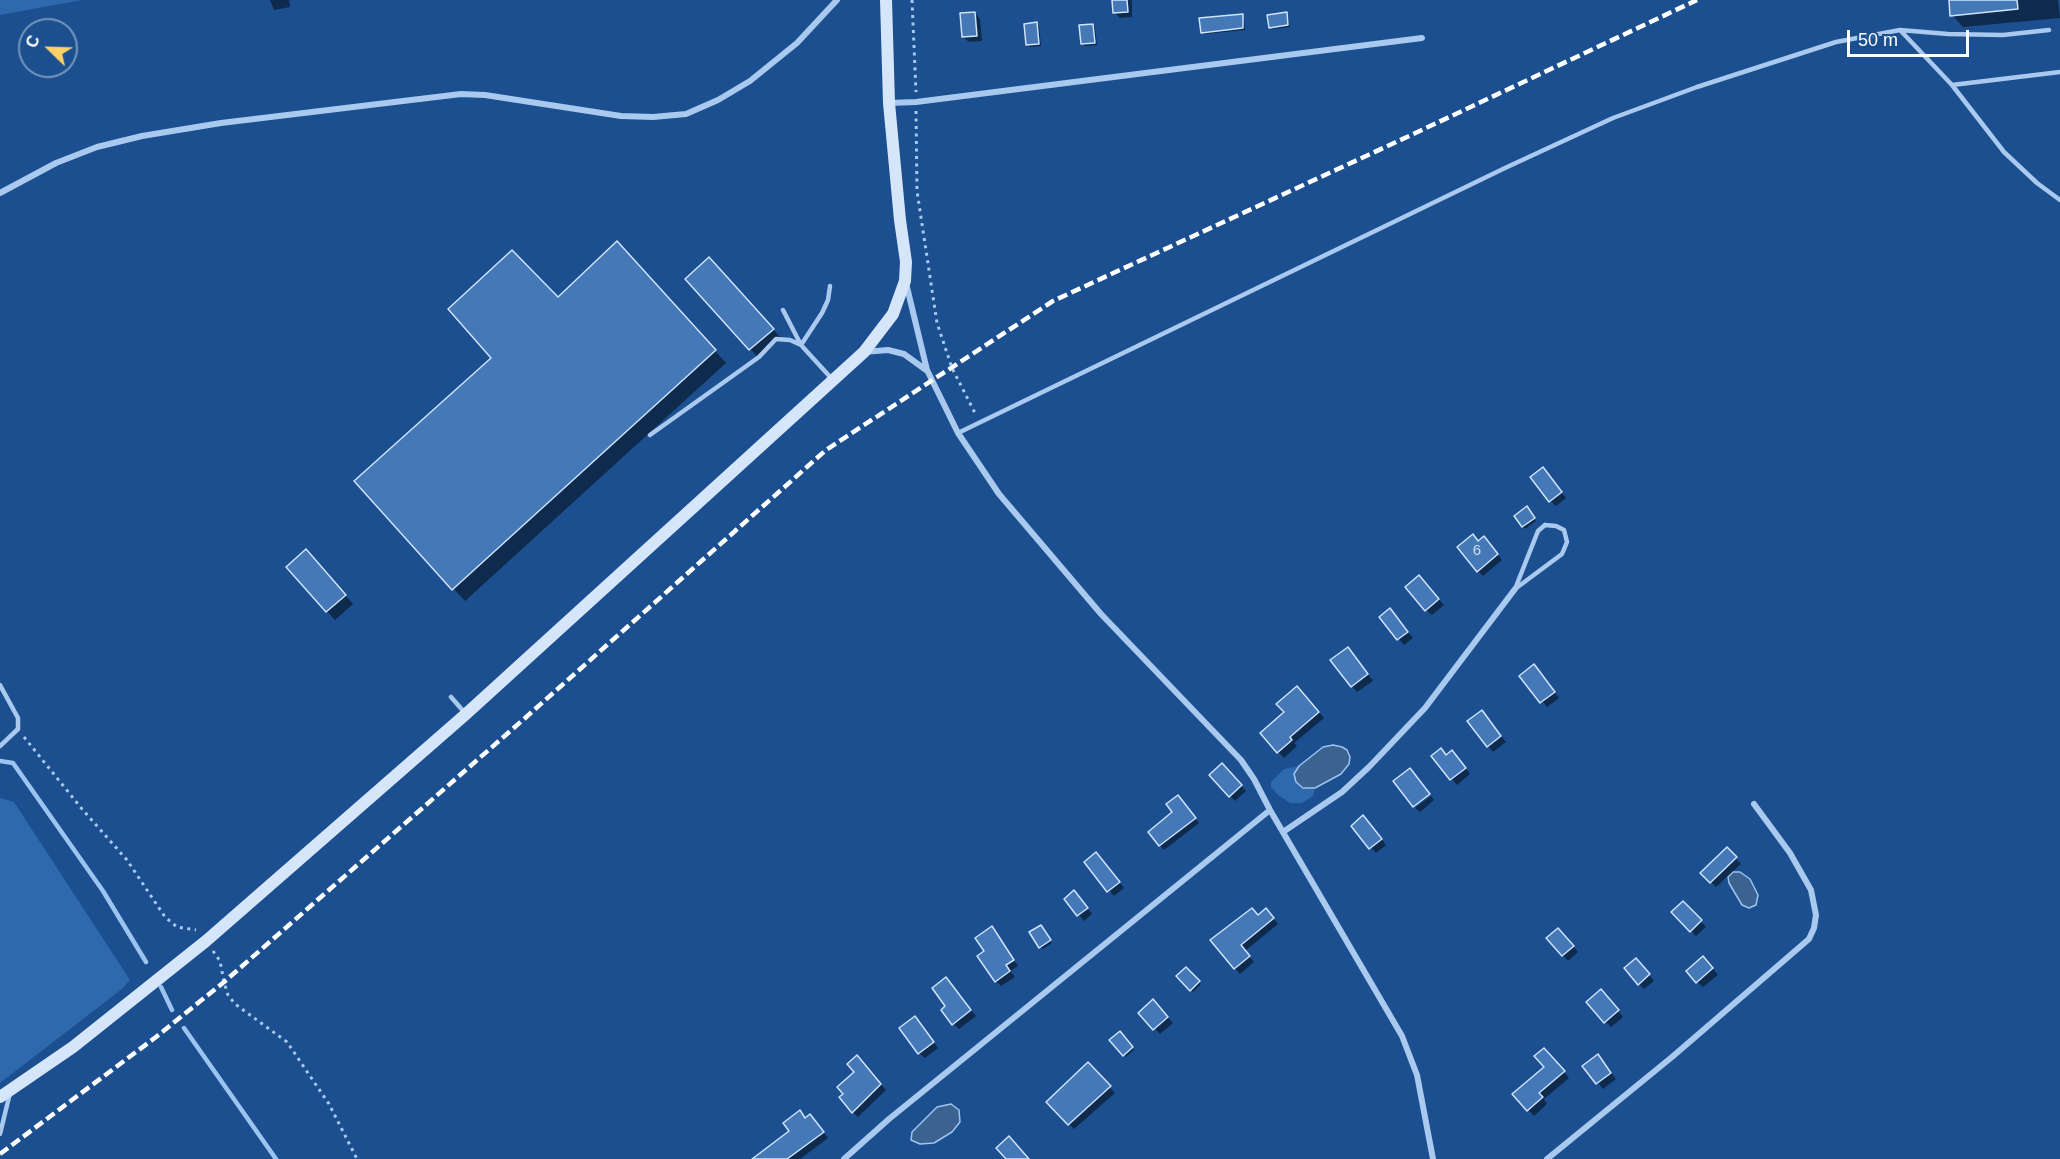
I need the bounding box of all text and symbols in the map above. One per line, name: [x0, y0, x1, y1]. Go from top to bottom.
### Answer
north arrow: [18, 18, 78, 78]
scale bar: [1850, 18, 1972, 56]
text: 50 m: [1858, 30, 1898, 50]
text: С: [23, 33, 43, 50]
house number: 6: [1473, 542, 1481, 560]

